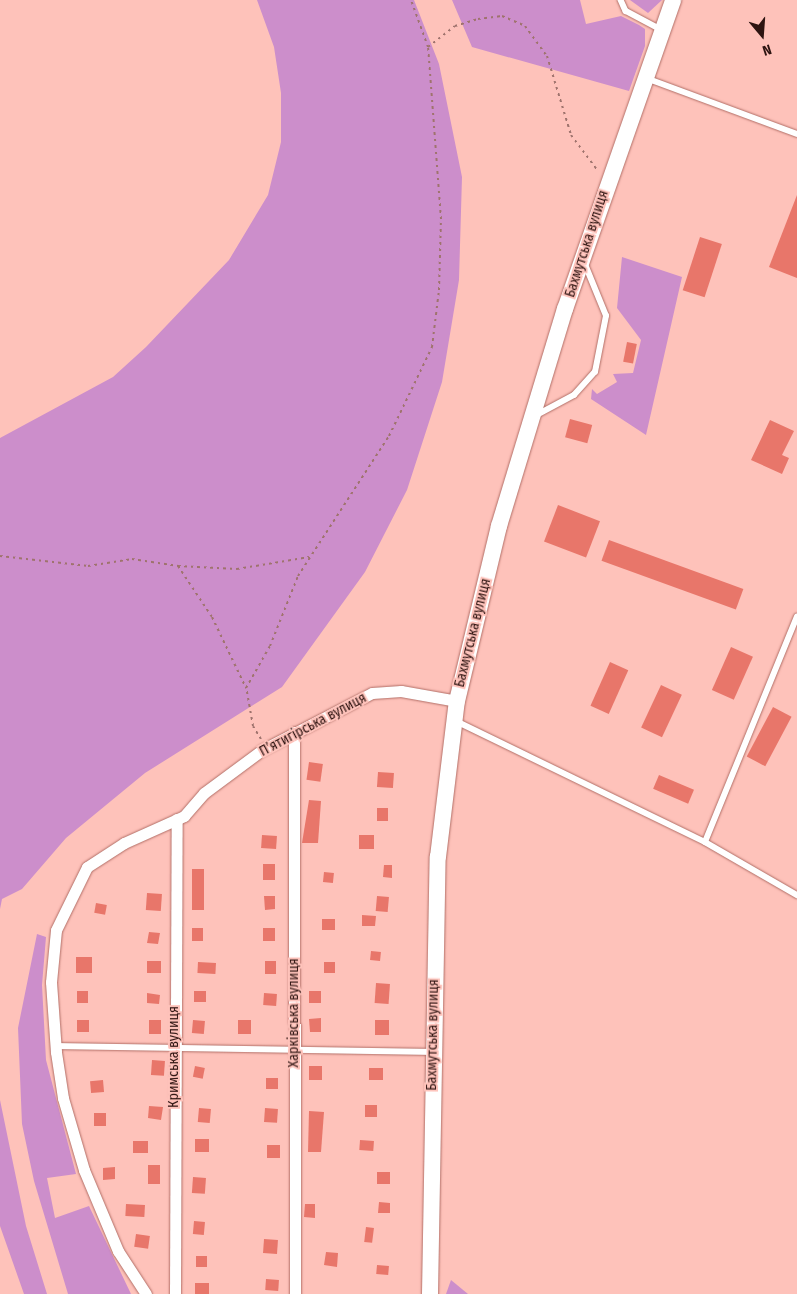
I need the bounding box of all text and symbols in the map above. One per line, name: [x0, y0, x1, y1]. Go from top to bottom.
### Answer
north arrow: [737, 10, 787, 60]
text: N: [760, 40, 773, 59]
street label: Бахмутська вулиця: [562, 188, 612, 300]
street label: Бахмутська вулиця: [451, 577, 495, 689]
street label: П’ятигірська вулиця: [257, 690, 369, 760]
street label: Харківська вулиця: [286, 958, 302, 1068]
street label: Бахмутська вулиця: [424, 979, 442, 1091]
street label: Кримська вулиця: [166, 1006, 182, 1108]

